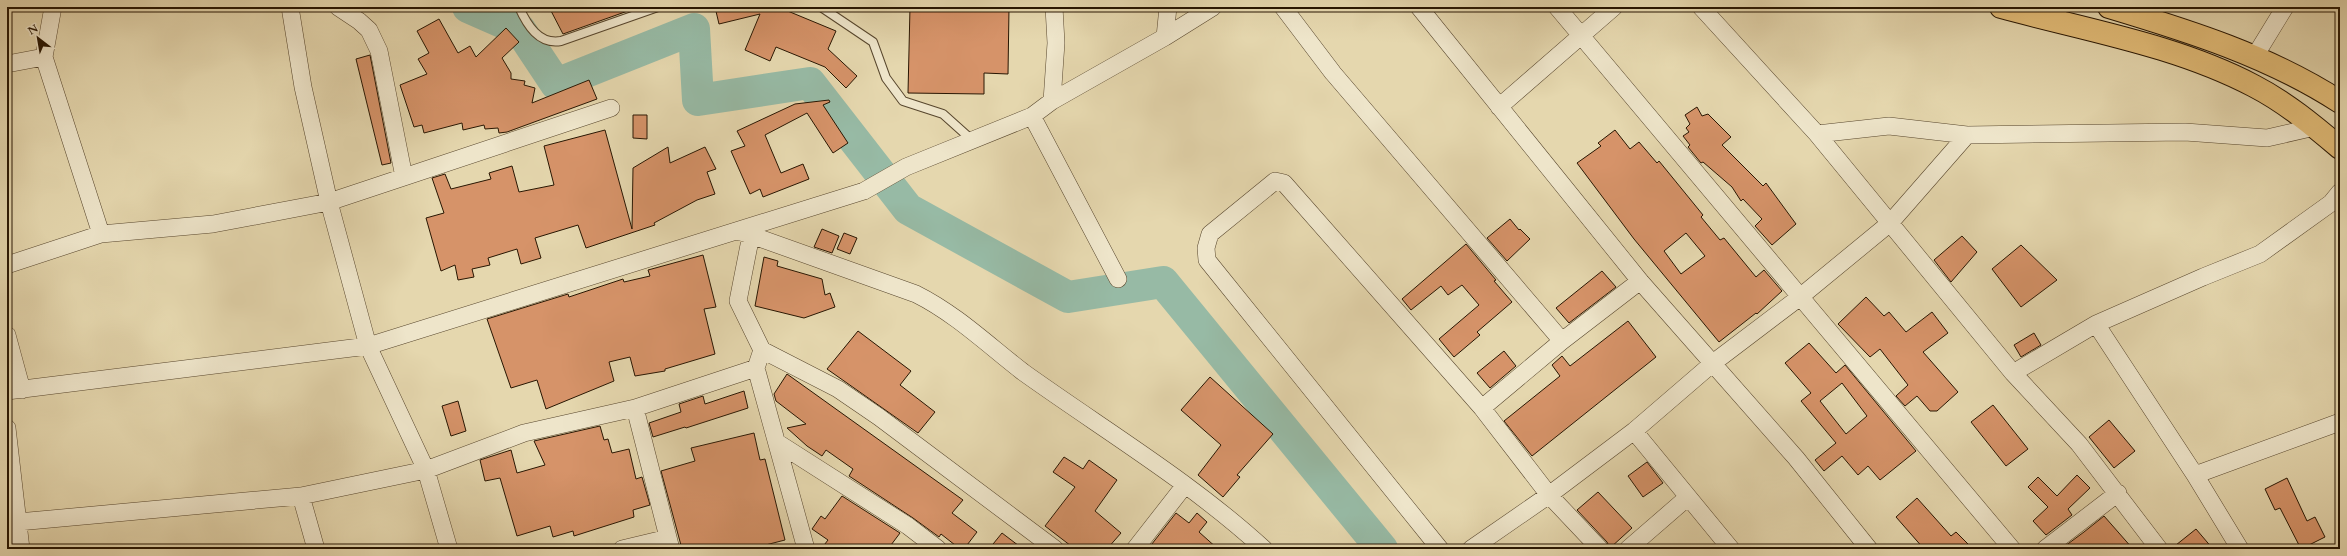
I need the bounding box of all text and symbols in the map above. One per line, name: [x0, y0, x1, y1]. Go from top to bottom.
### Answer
north arrow: [18, 18, 58, 58]
text: N: [25, 21, 41, 39]

